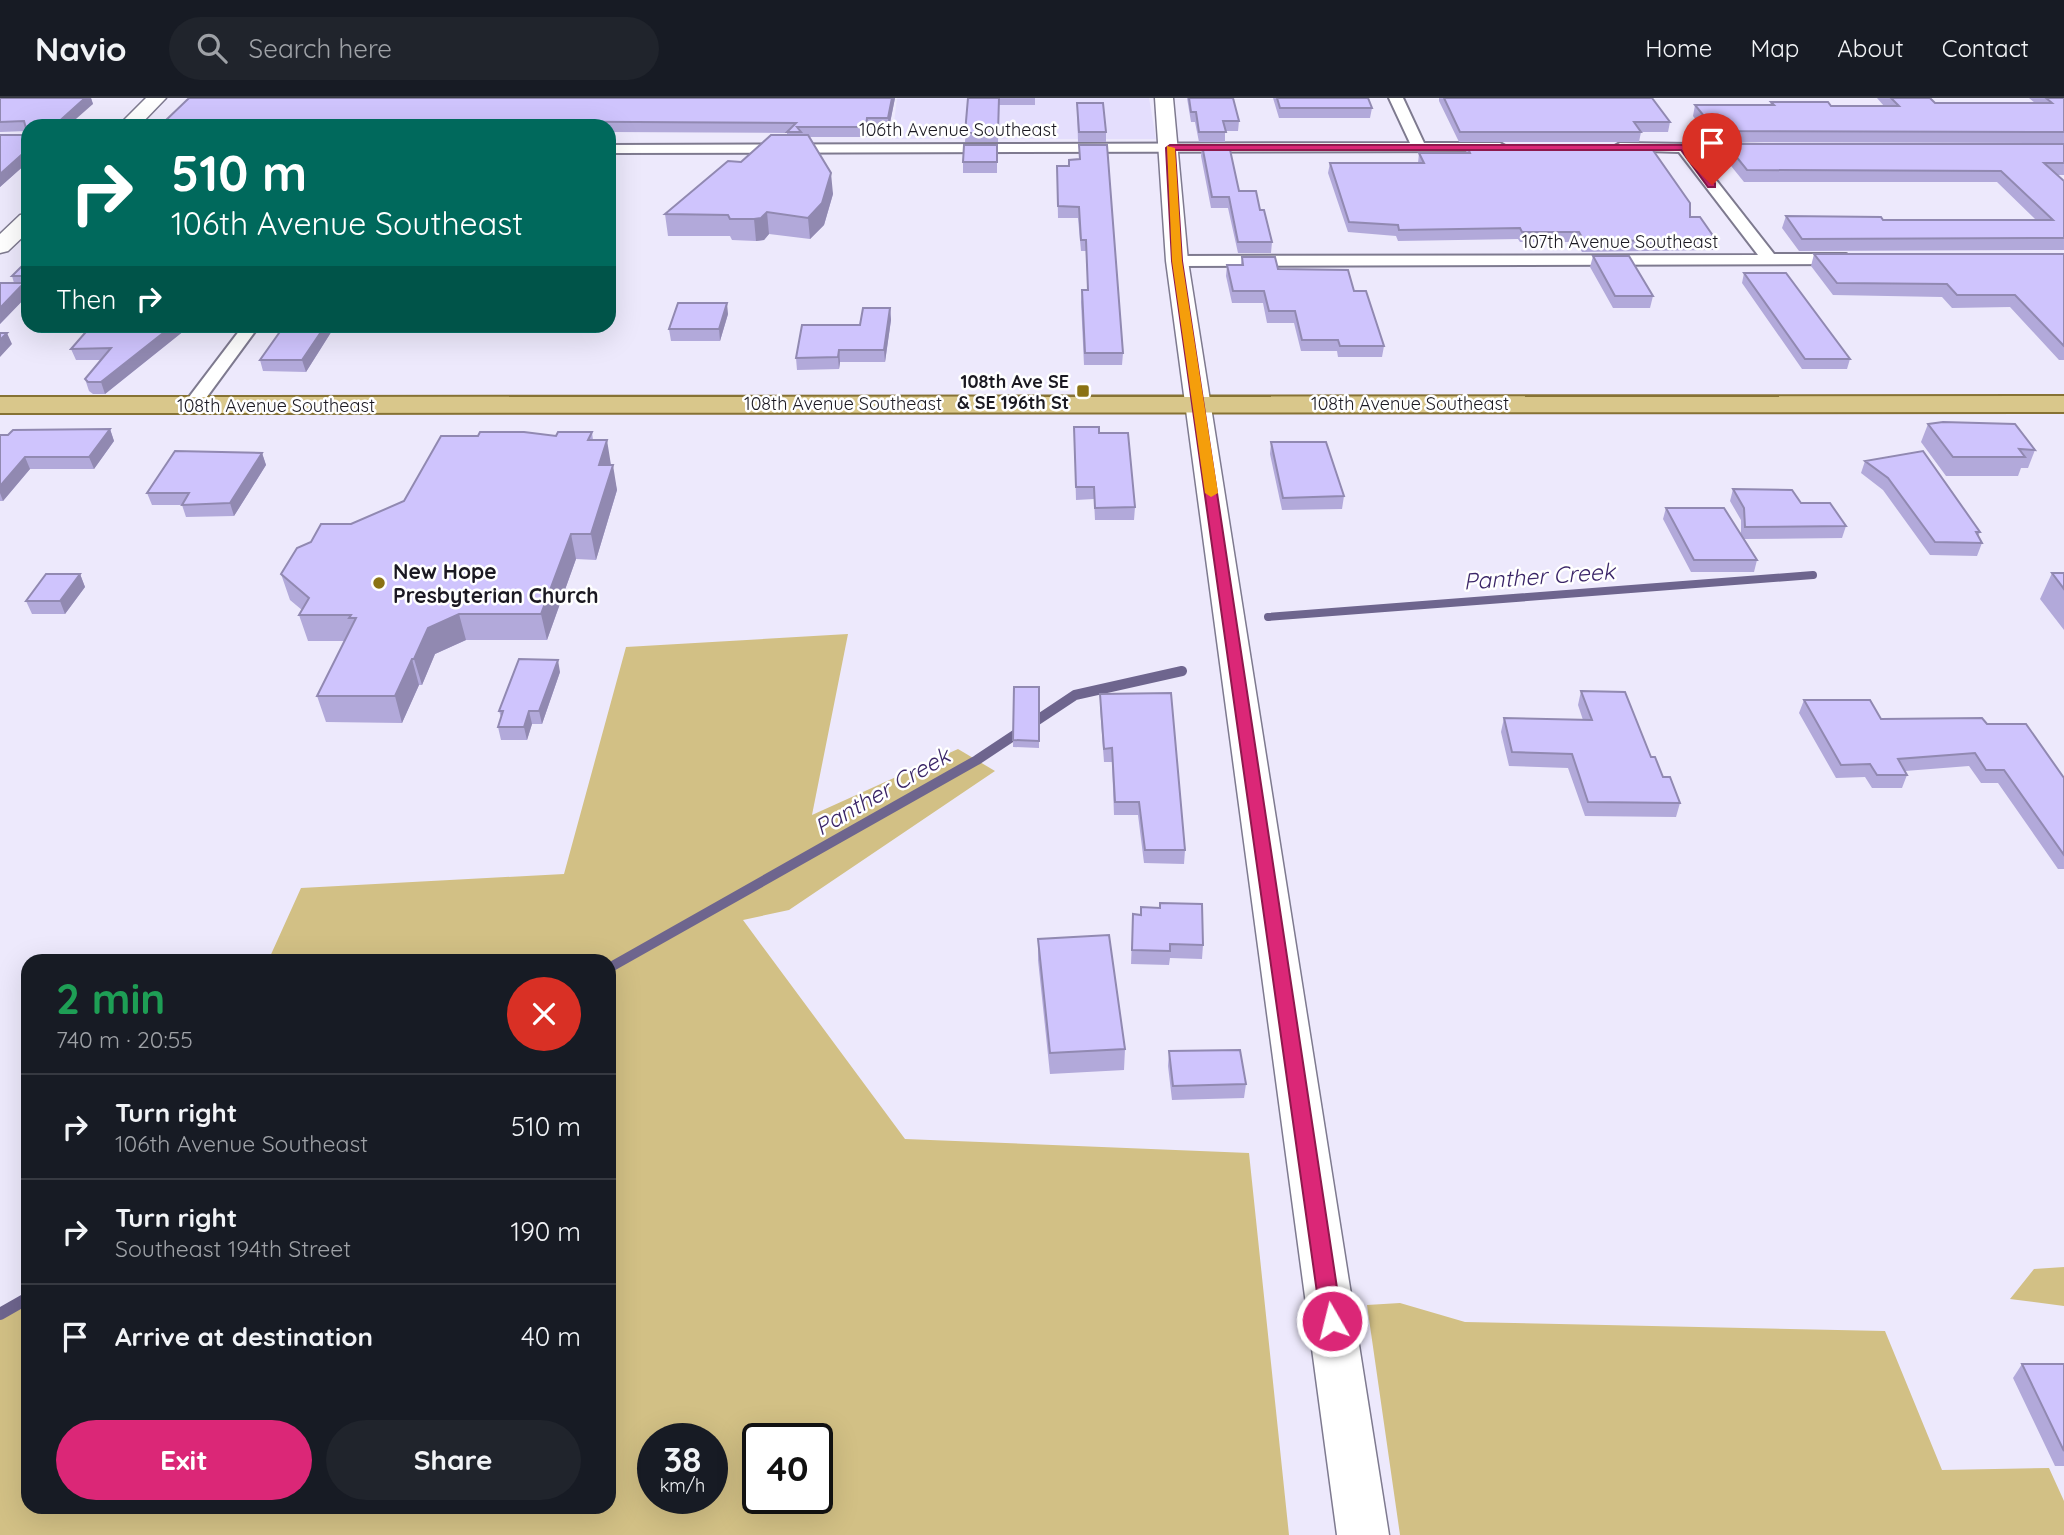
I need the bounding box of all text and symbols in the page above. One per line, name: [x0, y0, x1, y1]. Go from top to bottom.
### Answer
search box: [169, 17, 659, 80]
text: Navio: [35, 28, 127, 69]
icon: search: [193, 29, 231, 67]
text: Search here: [249, 32, 392, 65]
text: Home: [1645, 33, 1712, 63]
text: Map: [1750, 33, 1799, 63]
text: About: [1837, 33, 1904, 63]
text: Contact: [1942, 33, 2029, 63]
pin: [1682, 113, 1742, 185]
street label: 106th Avenue Southeast: [859, 118, 1057, 141]
icon: arrive: [1693, 124, 1731, 162]
text: 510 m: [171, 142, 307, 203]
icon: right: [56, 147, 147, 238]
text: 106th Avenue Southeast: [171, 203, 523, 243]
street label: 107th Avenue Southeast: [1522, 230, 1718, 253]
icon: right: [130, 280, 168, 318]
text: Then: [56, 283, 116, 316]
place label: 108th Ave SE & SE 196th St: [957, 370, 1069, 414]
marker: 108th Ave SE & SE 196th St: [1075, 383, 1091, 399]
street label: 108th Avenue Southeast: [744, 392, 942, 415]
street label: 108th Avenue Southeast: [1311, 392, 1509, 415]
street label: 108th Avenue Southeast: [177, 394, 375, 417]
water label: Panther Creek: [1462, 556, 1617, 596]
place label: New Hope Presbyterian Church: [393, 558, 599, 608]
marker: New Hope Presbyterian Church: [371, 575, 387, 591]
water label: Panther Creek: [809, 740, 956, 841]
text: 2 min: [56, 972, 165, 1025]
button: close: [507, 977, 581, 1051]
text: 740 m · 20:55: [56, 1025, 193, 1054]
text: Turn right: [115, 1096, 237, 1129]
icon: right: [56, 1108, 94, 1146]
text: 510 m: [511, 1110, 581, 1143]
text: 106th Avenue Southeast: [115, 1129, 368, 1158]
text: Turn right: [115, 1201, 237, 1234]
icon: right: [56, 1213, 94, 1251]
text: 190 m: [511, 1215, 581, 1248]
text: Southeast 194th Street: [115, 1234, 351, 1263]
position arrow: [1295, 1284, 1369, 1358]
icon: arrive: [56, 1318, 94, 1356]
text: Arrive at destination: [115, 1320, 373, 1353]
text: 40 m: [521, 1320, 581, 1353]
button: Exit: [56, 1420, 312, 1500]
button: Share: [326, 1420, 581, 1500]
speed limit sign: 40: [742, 1423, 833, 1514]
text: 38: [664, 1437, 701, 1481]
text: km/h: [660, 1474, 705, 1497]

